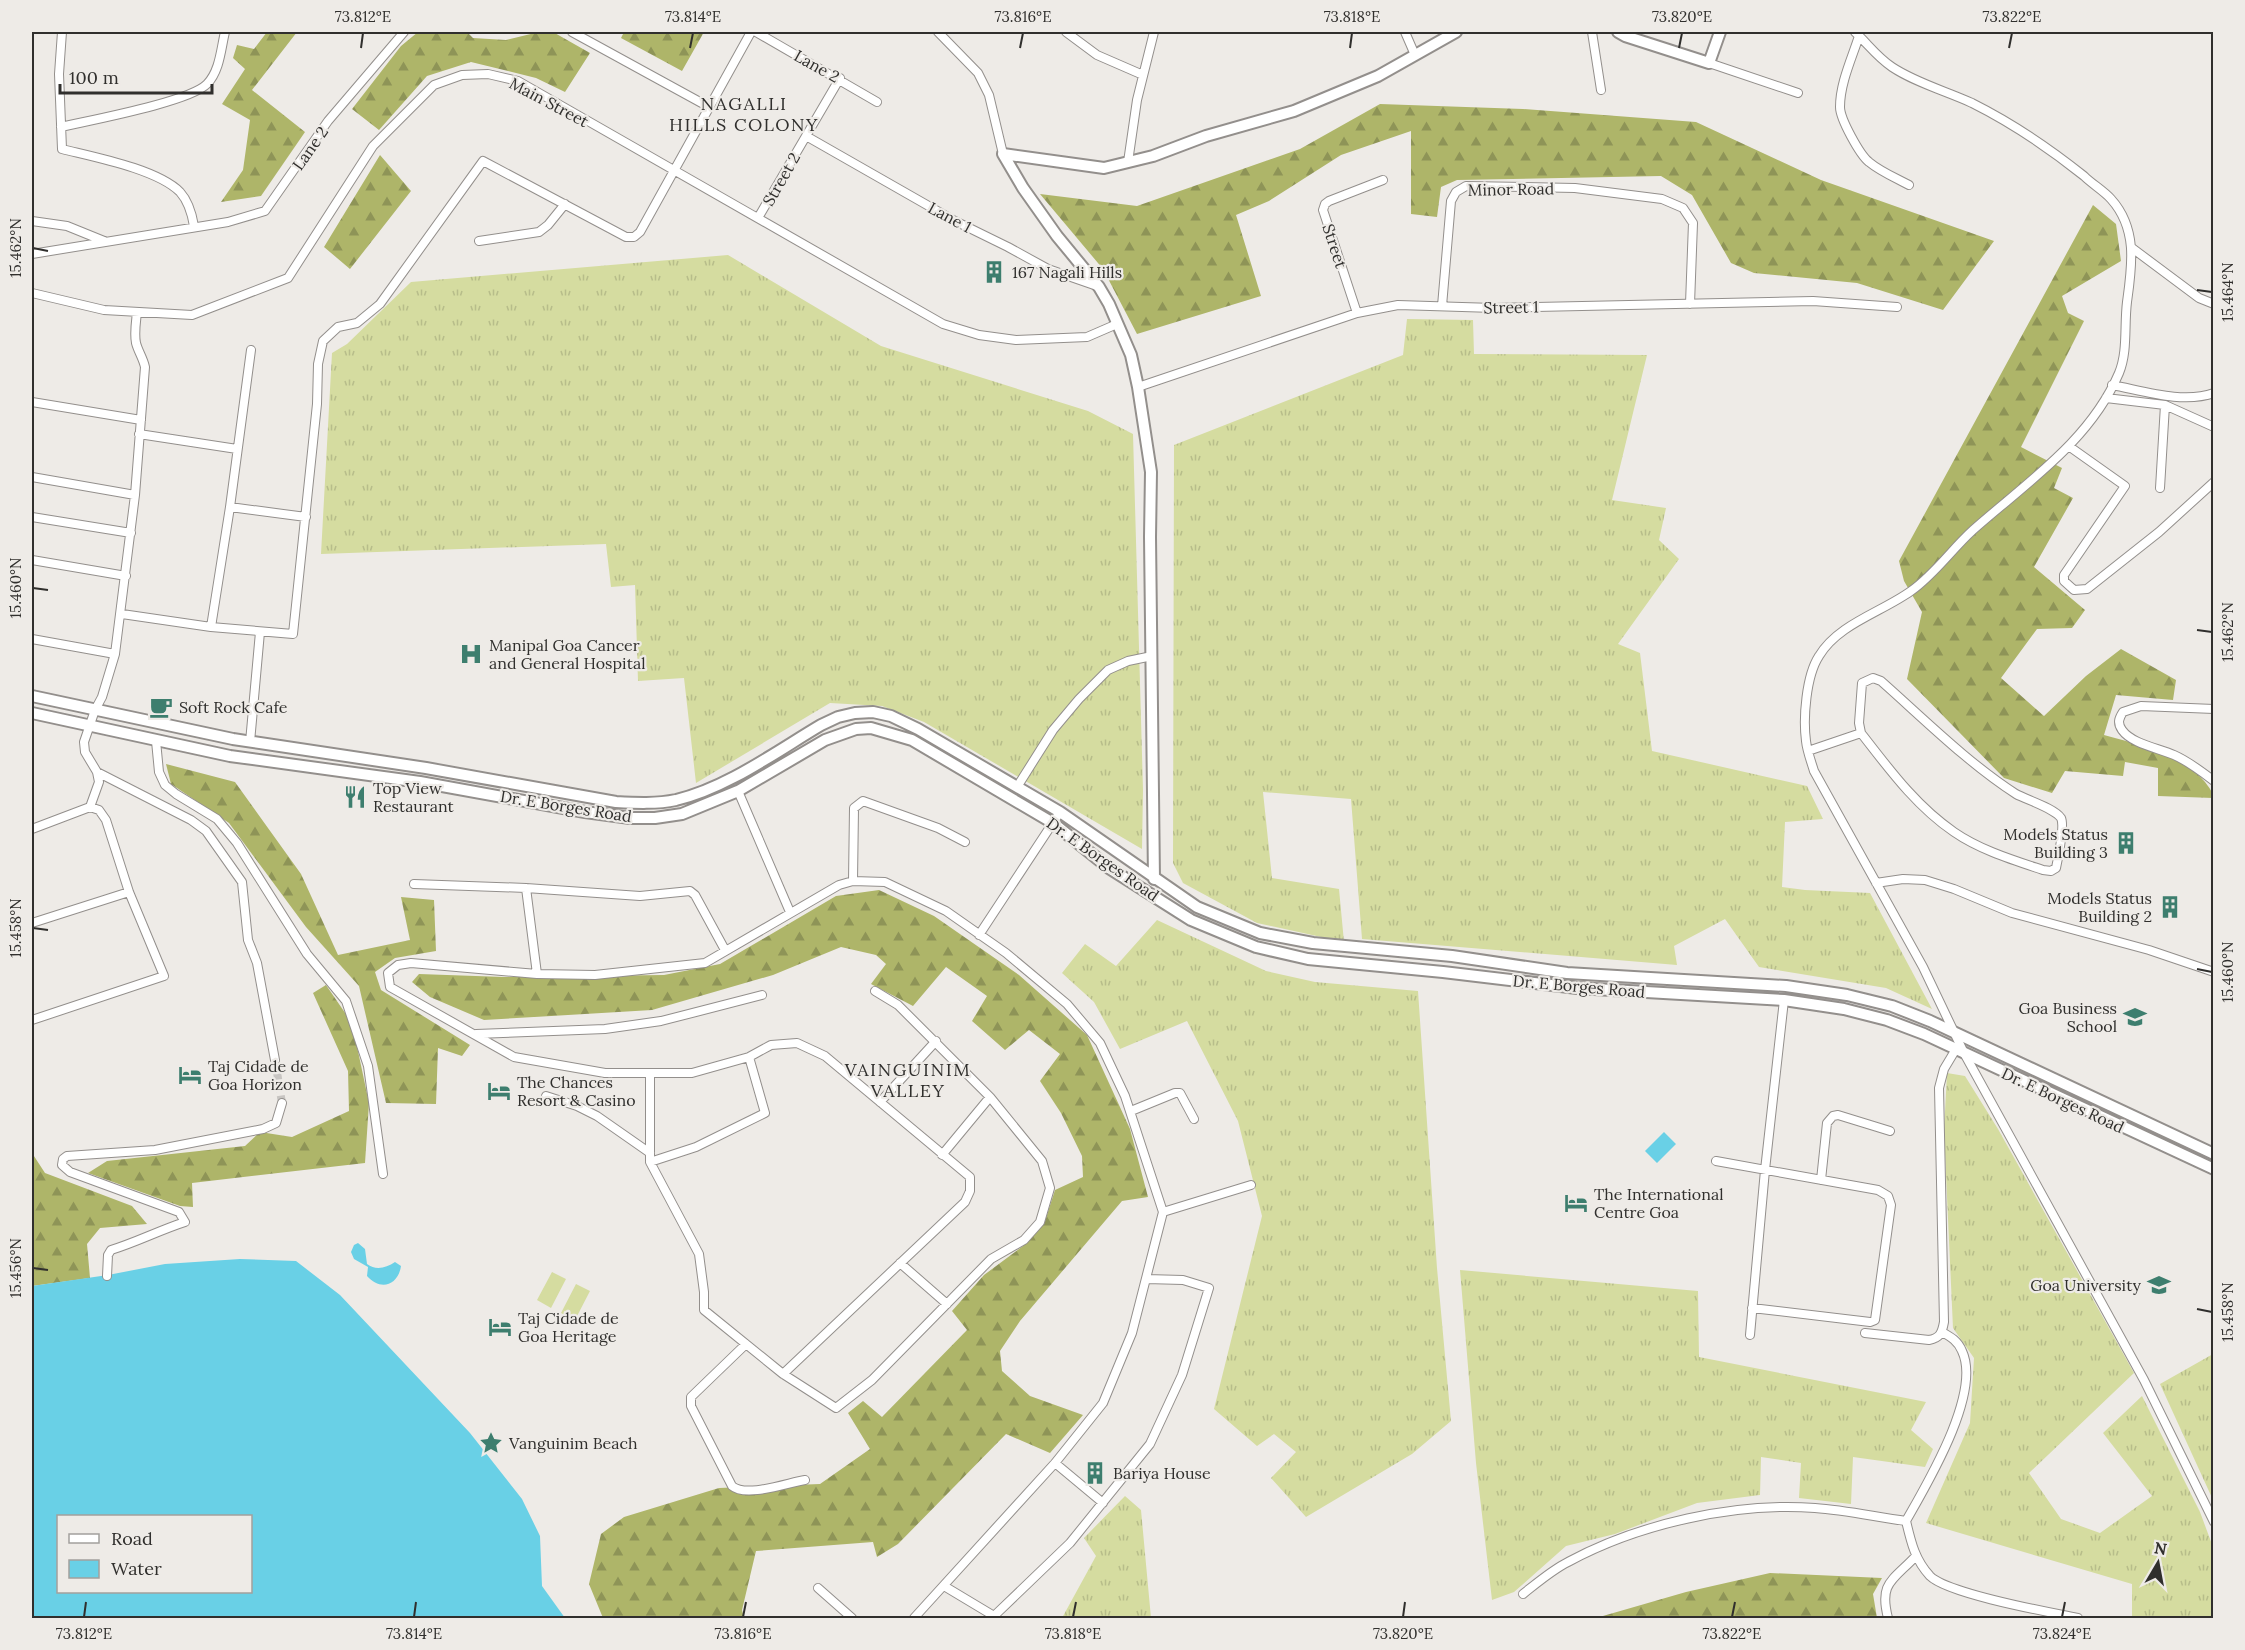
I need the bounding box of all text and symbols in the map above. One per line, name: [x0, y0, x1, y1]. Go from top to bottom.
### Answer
text: 73.812°E: [335, 7, 391, 26]
text: 73.814°E: [665, 7, 721, 26]
text: 73.816°E: [995, 7, 1051, 26]
text: 73.818°E: [1324, 7, 1380, 26]
text: 73.820°E: [1652, 7, 1712, 26]
text: 73.822°E: [1983, 7, 2041, 26]
street label: Lane 2: [791, 45, 843, 87]
scale bar: [60, 57, 212, 95]
text: 100 m: [69, 66, 119, 89]
street label: Main Street: [506, 73, 593, 132]
district label: NAGALLI HILLS COLONY: [669, 92, 819, 136]
street label: Lane 2: [288, 122, 332, 174]
street label: Street 2: [758, 149, 804, 209]
street label: Minor Road: [1468, 178, 1555, 200]
street label: Lane 1: [925, 197, 975, 237]
text: 15.462°N: [6, 218, 25, 278]
street label: Street: [1318, 221, 1352, 271]
building icon: 167 Nagali Hills: [981, 259, 1007, 285]
place label: 167 Nagali Hills: [1012, 262, 1122, 282]
text: 15.464°N: [2218, 262, 2237, 322]
street label: Street 1: [1483, 297, 1539, 317]
text: 15.460°N: [6, 558, 25, 618]
text: 15.462°N: [2218, 602, 2237, 662]
place label: Manipal Goa Cancer and General Hospital: [489, 635, 646, 673]
hospital icon: Manipal Goa Cancer and General Hospital: [458, 641, 484, 667]
cafe icon: Soft Rock Cafe: [148, 694, 174, 720]
place label: Soft Rock Cafe: [179, 697, 288, 717]
place label: Top View Restaurant: [373, 778, 455, 816]
restaurant icon: Top View Restaurant: [342, 784, 368, 810]
street label: Dr. E Borges Road: [499, 786, 634, 826]
street label: Dr. E Borges Road: [1043, 813, 1163, 906]
place label: Models Status Building 3: [2003, 824, 2108, 862]
building icon: Models Status Building 3: [2113, 830, 2139, 856]
place label: Models Status Building 2: [2047, 888, 2152, 926]
building icon: Models Status Building 2: [2157, 894, 2183, 920]
text: 15.458°N: [6, 898, 25, 958]
text: 15.460°N: [2218, 942, 2237, 1002]
street label: Dr. E Borges Road: [1512, 970, 1646, 1002]
place label: Goa Business School: [2019, 998, 2117, 1036]
school or university icon: Goa Business School: [2122, 1004, 2148, 1030]
place label: Taj Cidade de Goa Horizon: [208, 1056, 309, 1094]
district label: VAINGUINIM VALLEY: [844, 1058, 971, 1102]
hotel icon: Taj Cidade de Goa Horizon: [177, 1062, 203, 1088]
street label: Dr. E Borges Road: [1999, 1063, 2128, 1137]
place label: The Chances Resort & Casino: [517, 1072, 636, 1110]
hotel icon: The Chances Resort & Casino: [486, 1078, 512, 1104]
place label: The International Centre Goa: [1594, 1184, 1724, 1222]
hotel icon: The International Centre Goa: [1563, 1190, 1589, 1216]
text: 15.456°N: [6, 1238, 25, 1298]
school or university icon: Goa University: [2146, 1272, 2172, 1298]
place label: Goa University: [2030, 1275, 2142, 1295]
text: 15.458°N: [2218, 1282, 2237, 1342]
place label: Taj Cidade de Goa Heritage: [518, 1308, 619, 1346]
hotel icon: Taj Cidade de Goa Heritage: [487, 1314, 513, 1340]
place icon: Vanguinim Beach: [478, 1430, 504, 1456]
place label: Vanguinim Beach: [508, 1433, 638, 1453]
building icon: Bariya House: [1082, 1460, 1108, 1486]
place label: Bariya House: [1113, 1463, 1211, 1483]
legend: [57, 1515, 252, 1593]
text: Road: [111, 1527, 153, 1550]
north arrow: [2128, 1533, 2188, 1593]
text: N: [2153, 1537, 2168, 1559]
text: Water: [111, 1557, 162, 1580]
text: 73.812°E: [56, 1624, 112, 1643]
text: 73.814°E: [386, 1624, 442, 1643]
text: 73.816°E: [715, 1624, 771, 1643]
text: 73.818°E: [1045, 1624, 1101, 1643]
text: 73.820°E: [1373, 1624, 1433, 1643]
text: 73.822°E: [1703, 1624, 1761, 1643]
text: 73.824°E: [2033, 1624, 2091, 1643]

